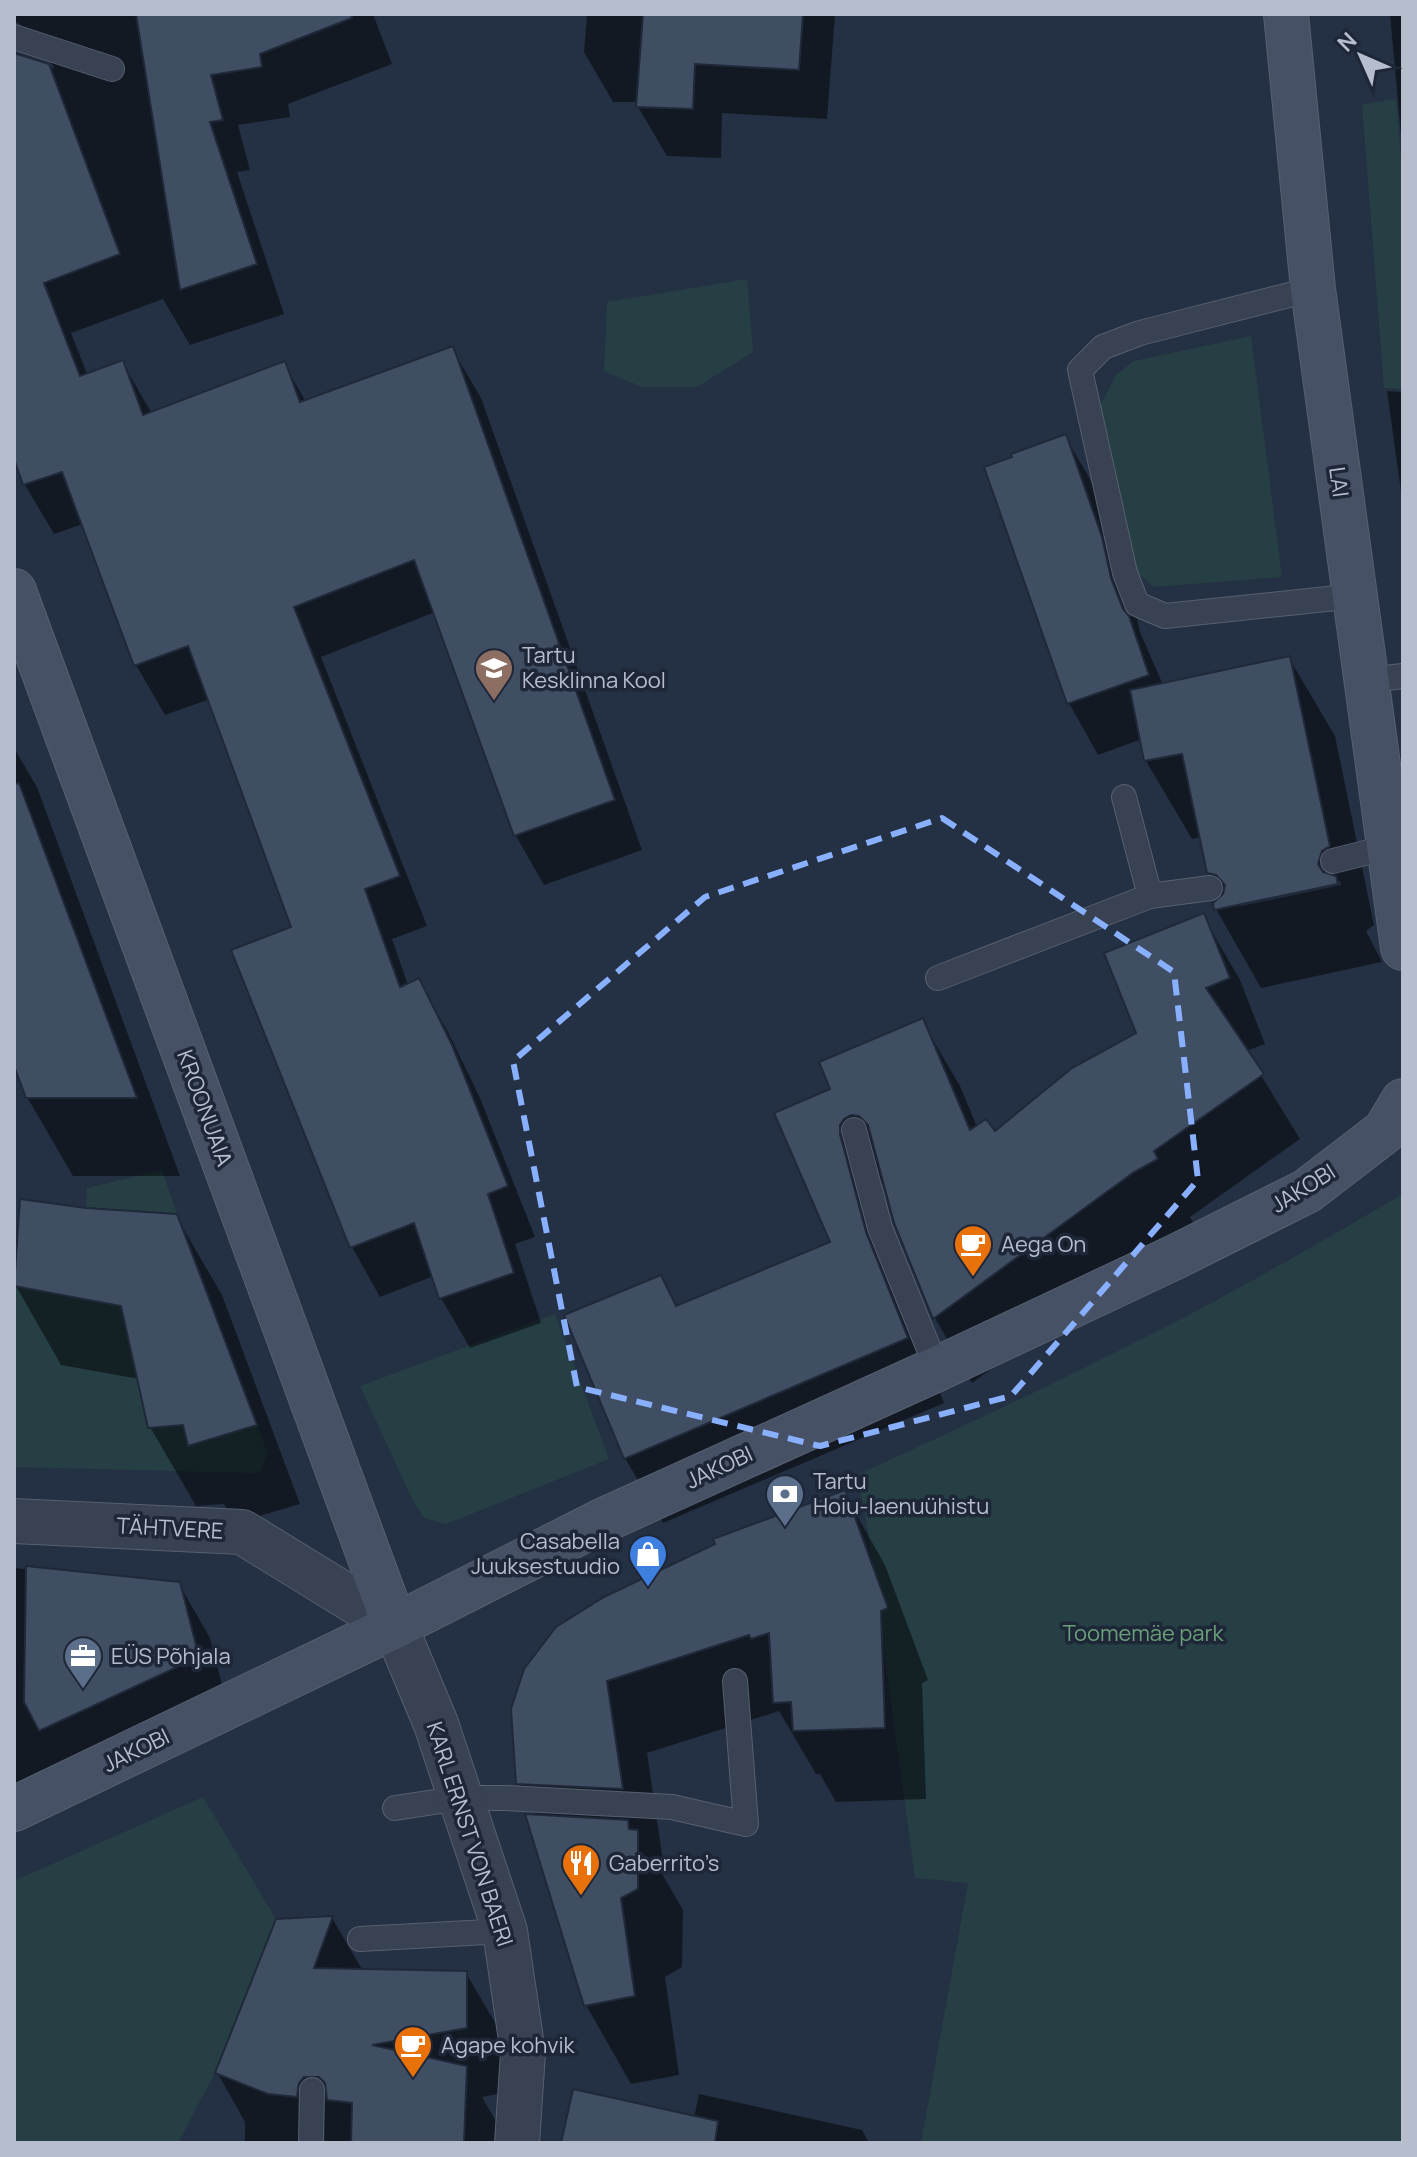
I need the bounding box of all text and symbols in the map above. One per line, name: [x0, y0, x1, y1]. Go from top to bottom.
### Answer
north arrow: [1321, 16, 1401, 96]
text: N: [1331, 26, 1363, 58]
street label: LAI: [1322, 465, 1356, 499]
place label: Tartu Kesklinna Kool: [522, 640, 666, 695]
school or university icon: Tartu Kesklinna Kool: [473, 647, 515, 702]
street label: KROONUAIA: [170, 1046, 240, 1170]
street label: JAKOBI: [1265, 1157, 1341, 1219]
cafe icon: Aega On: [952, 1223, 994, 1278]
place label: Aega On: [1001, 1229, 1086, 1259]
street label: JAKOBI: [681, 1438, 757, 1496]
place label: Tartu Hoiu-laenuühistu: [813, 1466, 989, 1521]
bank icon: Tartu Hoiu-laenuühistu: [764, 1473, 806, 1528]
street label: TÄHTVERE: [116, 1510, 224, 1546]
place label: Casabella Juuksestuudio: [471, 1526, 620, 1581]
shop icon: Casabella Juuksestuudio: [627, 1533, 669, 1588]
park label: Toomemäe park: [1063, 1618, 1224, 1648]
office icon: EÜS Põhjala: [62, 1635, 104, 1690]
place label: EÜS Põhjala: [111, 1641, 231, 1671]
street label: KARL ERNST VON BAERI: [420, 1718, 520, 1950]
street label: JAKOBI: [98, 1721, 174, 1779]
restaurant icon: Gaberrito’s: [560, 1842, 602, 1897]
place label: Gaberrito’s: [609, 1848, 719, 1878]
cafe icon: Agape kohvik: [392, 2024, 434, 2079]
place label: Agape kohvik: [441, 2030, 576, 2060]

